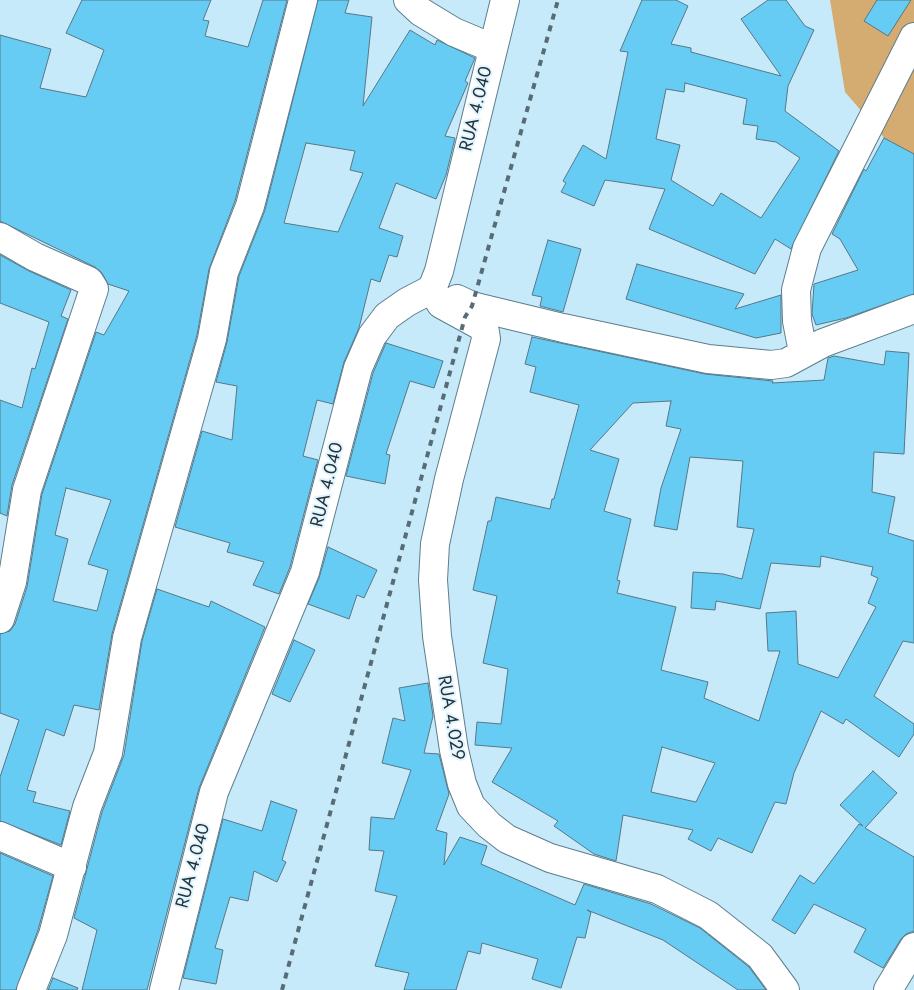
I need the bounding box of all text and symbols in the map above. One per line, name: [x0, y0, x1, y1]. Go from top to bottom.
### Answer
street label: RUA 4.040: [456, 64, 498, 154]
street label: RUA 4.040: [307, 440, 349, 530]
street label: RUA 4.029: [432, 674, 468, 762]
street label: RUA 4.040: [172, 821, 216, 911]

